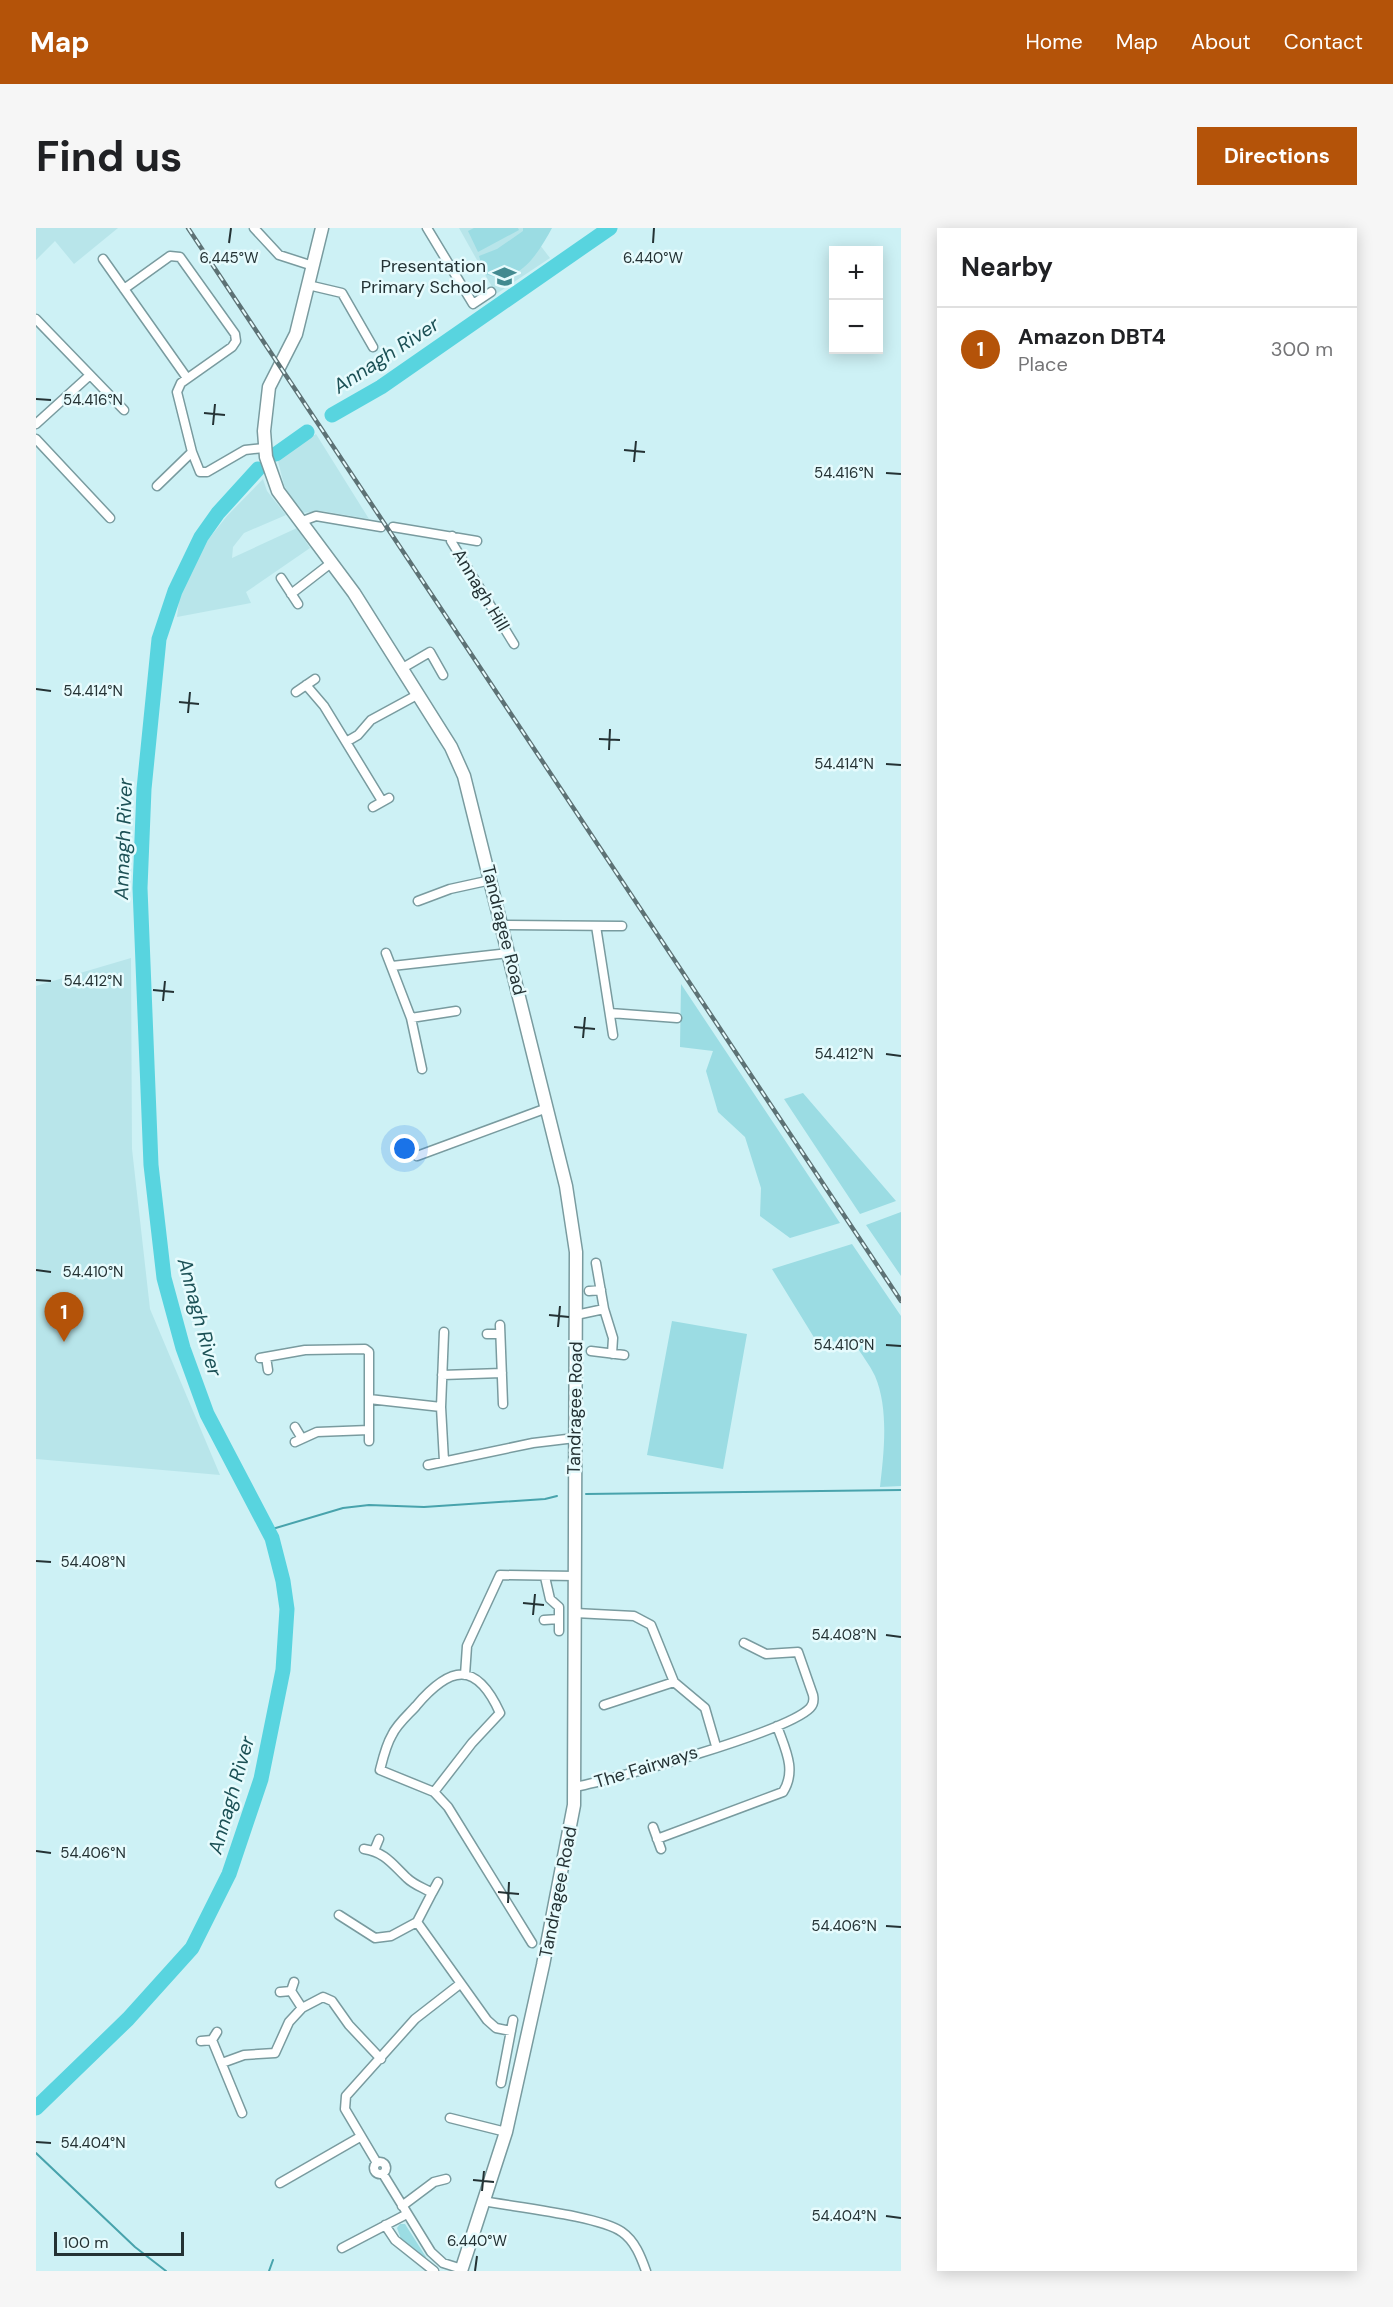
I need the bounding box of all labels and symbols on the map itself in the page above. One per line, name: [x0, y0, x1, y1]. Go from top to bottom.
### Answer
text: 6.445°W: [200, 248, 259, 268]
text: 6.440°W: [623, 248, 683, 268]
place label: Presentation Primary School: [361, 254, 486, 299]
school or university icon: Presentation Primary School: [491, 263, 517, 289]
water label: Annagh River: [327, 311, 445, 400]
text: 54.416°N: [63, 390, 123, 410]
text: 54.416°N: [814, 463, 874, 483]
street label: Annagh Hill: [447, 544, 515, 636]
text: 54.414°N: [63, 681, 123, 701]
text: 54.414°N: [814, 754, 874, 774]
water label: Annagh River: [108, 777, 138, 901]
street label: Tandragee Road: [476, 862, 532, 998]
text: 54.412°N: [63, 971, 123, 991]
text: 54.412°N: [814, 1044, 874, 1064]
your location: [390, 1134, 419, 1163]
water label: Annagh River: [171, 1254, 228, 1380]
text: 54.410°N: [63, 1262, 123, 1282]
pin: 1: [45, 1292, 84, 1342]
text: 54.410°N: [814, 1335, 874, 1355]
street label: Tandragee Road: [562, 1341, 588, 1475]
text: 54.408°N: [60, 1552, 126, 1572]
text: 54.408°N: [811, 1625, 877, 1645]
water label: Annagh River: [201, 1732, 260, 1858]
street label: The Fairways: [591, 1740, 701, 1794]
street label: Tandragee Road: [533, 1824, 583, 1960]
text: 54.406°N: [60, 1843, 126, 1863]
text: 54.406°N: [811, 1916, 877, 1936]
text: 54.404°N: [60, 2133, 126, 2153]
text: 54.404°N: [811, 2206, 877, 2226]
scale bar: [54, 2229, 184, 2256]
text: 6.440°W: [447, 2231, 507, 2251]

